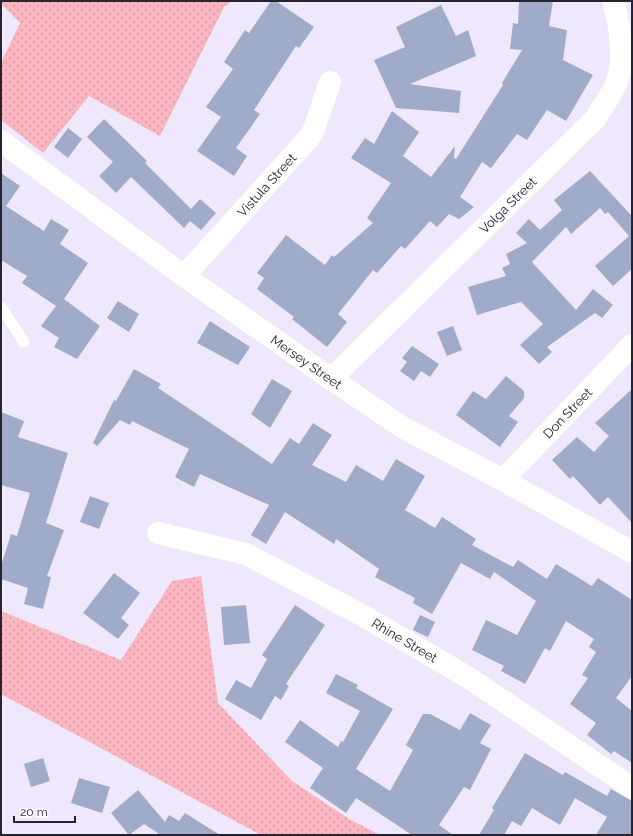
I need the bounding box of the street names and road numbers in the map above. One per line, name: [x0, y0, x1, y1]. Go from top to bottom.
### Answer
street label: Vistula Street: [234, 150, 300, 220]
street label: Volga Street: [476, 174, 540, 237]
street label: Mersey Street: [268, 332, 345, 393]
street label: Don Street: [540, 384, 596, 441]
street label: Rhine Street: [369, 615, 440, 666]

